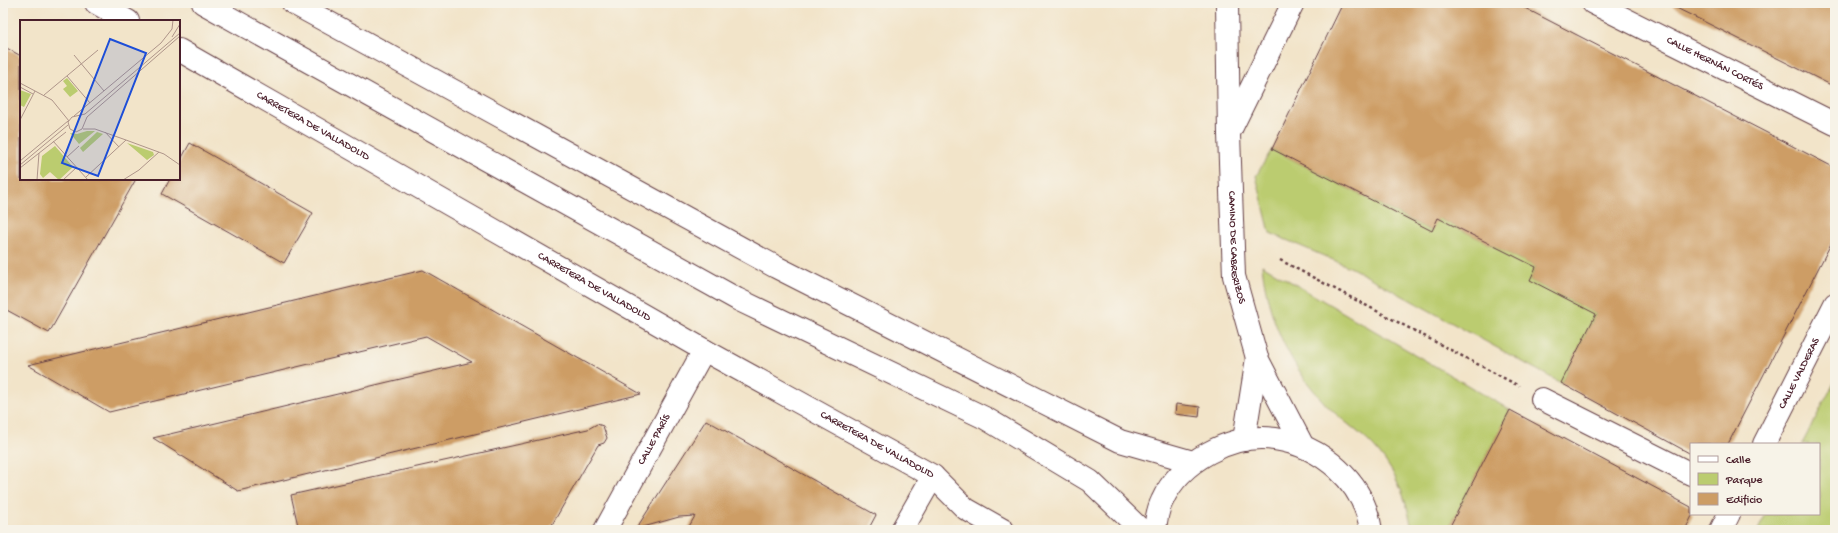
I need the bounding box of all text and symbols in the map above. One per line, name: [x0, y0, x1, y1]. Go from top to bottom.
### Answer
inset map: [20, 20, 180, 180]
street label: CALLE HERNÁN CORTÉS: [1664, 35, 1766, 94]
street label: CARRETERA DE VALLADOLID: [254, 89, 372, 164]
street label: CAMINO DE CABRERIZOS: [1225, 191, 1248, 306]
street label: CARRETERA DE VALLADOLID: [535, 250, 653, 325]
street label: CALLE VALDERAS: [1777, 335, 1823, 411]
street label: CARRETERA DE VALLADOLID: [818, 409, 937, 482]
street label: CALLE PARÍS: [636, 411, 674, 467]
legend: [1690, 443, 1820, 515]
text: Calle: [1726, 454, 1751, 468]
text: Parque: [1725, 474, 1763, 488]
text: Edificio: [1726, 494, 1762, 508]

